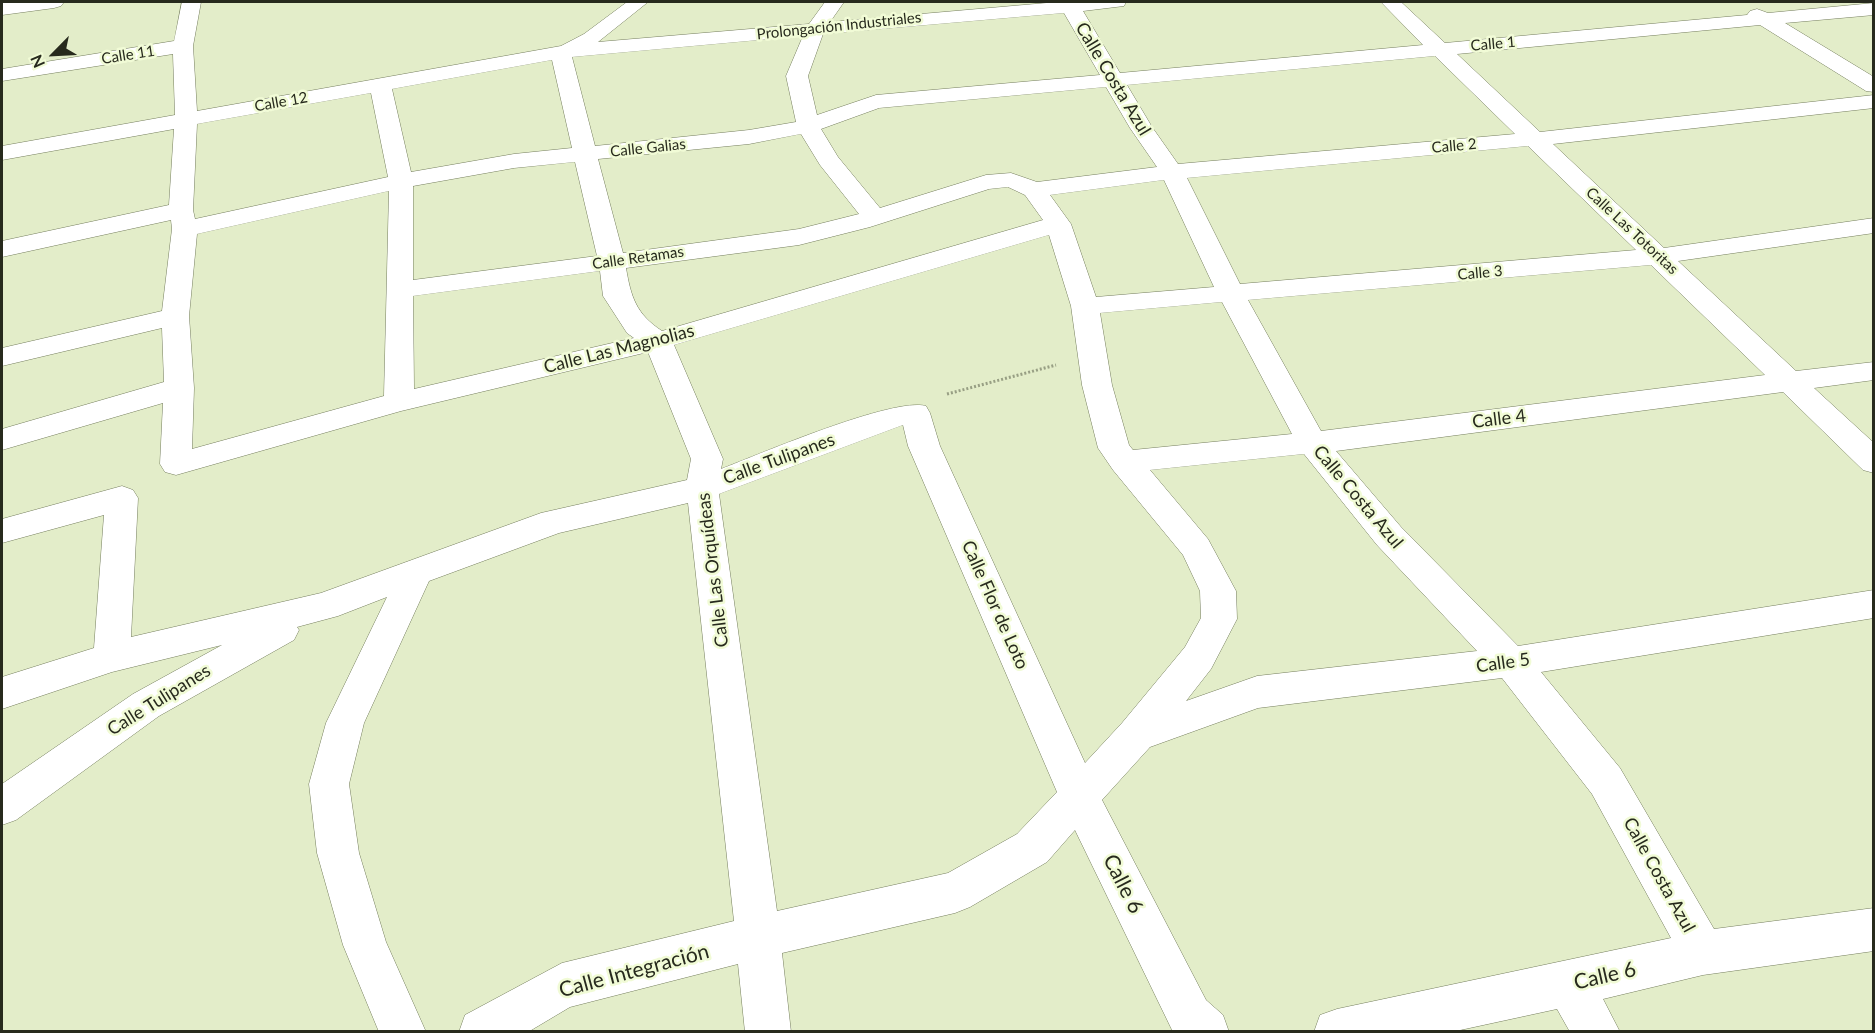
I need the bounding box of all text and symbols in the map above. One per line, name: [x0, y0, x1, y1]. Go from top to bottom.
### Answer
street label: Prolongación Industriales: [756, 8, 922, 44]
street label: Calle Costa Azul: [1071, 19, 1155, 139]
north arrow: [24, 24, 84, 84]
street label: Calle 1: [1470, 33, 1516, 55]
street label: Calle 11: [100, 42, 156, 68]
text: N: [26, 52, 48, 71]
street label: Calle 12: [253, 88, 309, 116]
street label: Calle Galias: [609, 135, 687, 161]
street label: Calle 2: [1431, 135, 1477, 157]
street label: Calle Las Totoritas: [1582, 184, 1682, 278]
street label: Calle Retamas: [591, 243, 685, 273]
street label: Calle 3: [1457, 262, 1503, 284]
street label: Calle Las Magnolias: [541, 320, 697, 378]
street label: Calle 4: [1471, 405, 1527, 433]
street label: Calle Tulipanes: [720, 429, 838, 489]
street label: Calle Costa Azul: [1309, 441, 1407, 553]
street label: Calle Las Orquídeas: [693, 492, 733, 648]
street label: Calle Flor de Loto: [957, 537, 1033, 673]
street label: Calle 5: [1475, 649, 1531, 677]
street label: Calle Tulipanes: [104, 660, 214, 740]
street label: Calle Costa Azul: [1619, 814, 1699, 936]
street label: Calle 6: [1097, 850, 1149, 918]
street label: Calle Integración: [556, 939, 712, 1003]
street label: Calle 6: [1571, 957, 1639, 995]

